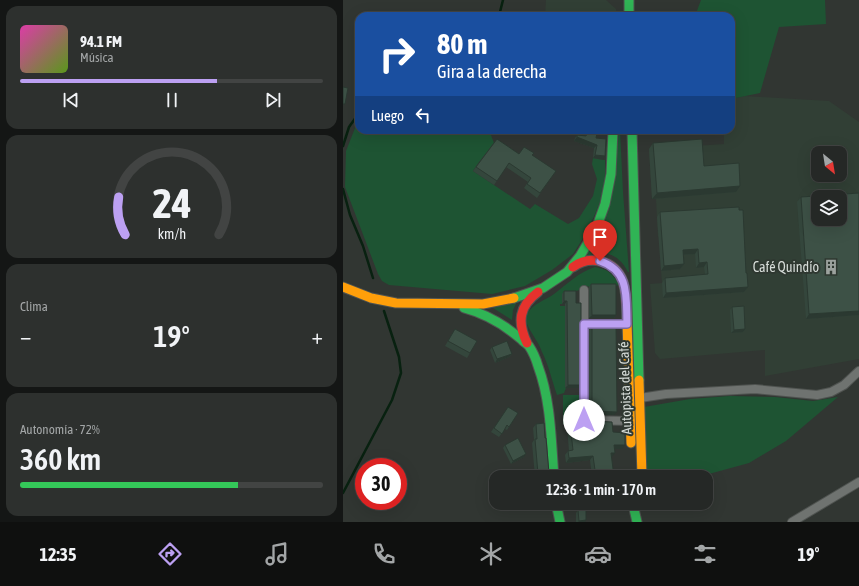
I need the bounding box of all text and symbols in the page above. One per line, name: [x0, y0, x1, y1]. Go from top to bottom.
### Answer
icon: right: [371, 28, 423, 80]
text: 80 m: [437, 28, 487, 60]
text: 94.1 FM: [80, 33, 122, 50]
text: Música: [80, 50, 113, 65]
text: Gira a la derecha: [437, 61, 547, 82]
icon: previous: [60, 89, 82, 111]
icon: pause: [161, 89, 183, 111]
icon: next: [262, 89, 284, 111]
icon: left: [412, 104, 434, 126]
text: Luego: [371, 107, 404, 124]
north arrow: [811, 146, 847, 182]
map controls: [811, 146, 847, 226]
text: 24: [152, 178, 191, 226]
button: layers: [811, 190, 847, 226]
pin: [583, 220, 617, 261]
text: km/h: [157, 225, 186, 241]
icon: arrive: [589, 226, 611, 248]
building icon: Café Quindío: [822, 258, 840, 276]
place label: Café Quindío: [753, 259, 819, 275]
text: Clima: [20, 299, 48, 314]
text: 19°: [153, 319, 190, 353]
text: −: [20, 323, 31, 349]
text: +: [312, 323, 323, 349]
street label: Autopista del Café: [615, 341, 635, 435]
position arrow: [563, 399, 605, 441]
text: Autonomía · 72%: [20, 422, 100, 437]
text: 360 km: [20, 442, 101, 476]
speed limit sign: 30: [355, 458, 407, 510]
text: 12:36 · 1 min · 170 m: [546, 481, 656, 498]
icon: directions: [156, 540, 184, 568]
icon: music: [263, 540, 291, 568]
icon: phone: [370, 540, 398, 568]
icon: climate: [477, 540, 505, 568]
icon: car: [584, 540, 612, 568]
icon: filters: [691, 540, 719, 568]
text: 12:35: [40, 544, 77, 565]
text: 19°: [798, 544, 819, 565]

